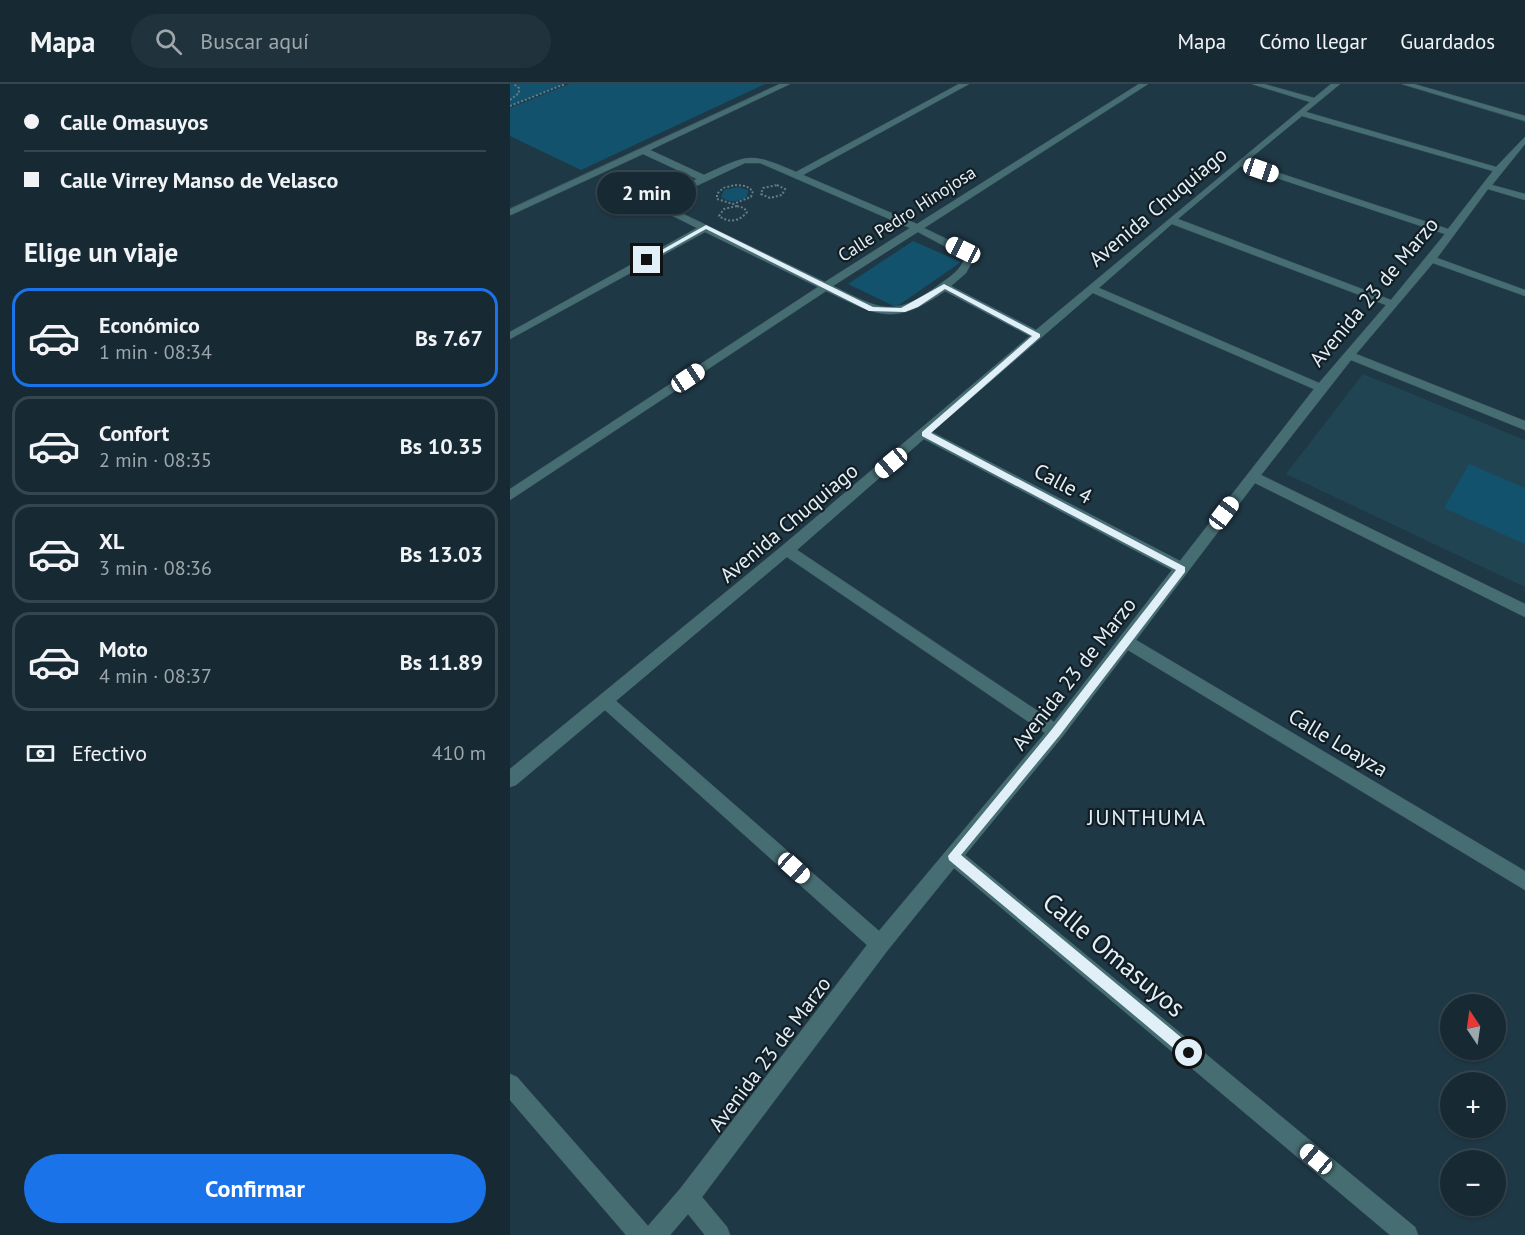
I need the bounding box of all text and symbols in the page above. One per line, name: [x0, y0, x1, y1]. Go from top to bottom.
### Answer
search box: [131, 14, 551, 68]
text: Mapa: [30, 23, 95, 60]
icon: search: [152, 25, 185, 58]
text: Buscar aquí: [200, 27, 309, 55]
text: Mapa: [1177, 28, 1226, 55]
text: Cómo llegar: [1259, 28, 1367, 55]
text: Guardados: [1400, 28, 1495, 55]
text: Calle Omasuyos: [60, 108, 208, 136]
street label: Avenida Chuquiago: [1083, 141, 1232, 272]
car: [1241, 156, 1281, 184]
street label: Calle Pedro Hinojosa: [834, 160, 980, 267]
text: Calle Virrey Manso de Velasco: [60, 166, 338, 194]
callout: 2 min: [598, 173, 696, 215]
text: 2 min: [622, 180, 671, 206]
street label: Avenida 23 de Marzo: [1303, 211, 1444, 372]
car: [943, 234, 983, 266]
text: Elige un viaje: [24, 235, 178, 269]
route end: [633, 246, 660, 273]
icon: car: [27, 311, 81, 365]
text: Económico: [99, 311, 200, 339]
text: Bs 7.67: [415, 324, 483, 352]
text: 1 min · 08:34: [99, 339, 212, 365]
car: [668, 360, 708, 396]
icon: car: [27, 419, 81, 473]
text: Confort: [99, 419, 169, 447]
text: Bs 10.35: [400, 432, 483, 460]
car: [871, 445, 911, 481]
text: 2 min · 08:35: [99, 447, 212, 473]
street label: Avenida Chuquiago: [714, 457, 863, 588]
street label: Calle 4: [1030, 457, 1097, 510]
car: [1206, 493, 1242, 533]
icon: car: [27, 527, 81, 581]
text: XL: [99, 527, 124, 555]
text: Bs 13.03: [400, 540, 483, 568]
text: 3 min · 08:36: [99, 555, 212, 581]
street label: Avenida 23 de Marzo: [1005, 592, 1142, 756]
icon: car: [27, 635, 81, 689]
text: Moto: [99, 635, 148, 663]
text: Bs 11.89: [400, 648, 483, 676]
text: 4 min · 08:37: [99, 663, 212, 689]
street label: Calle Loayza: [1284, 702, 1393, 783]
icon: cash: [24, 737, 57, 770]
text: Efectivo: [72, 739, 147, 767]
text: 410 m: [432, 740, 486, 766]
district label: JUNTHUMA: [1086, 803, 1207, 831]
car: [775, 849, 813, 887]
street label: Calle Omasuyos: [1036, 885, 1192, 1024]
street label: Avenida 23 de Marzo: [703, 971, 837, 1137]
north arrow: [1440, 994, 1506, 1060]
map controls: [1440, 994, 1506, 1216]
route start: [1175, 1039, 1202, 1066]
button: +: [1440, 1072, 1506, 1138]
car: [1296, 1141, 1336, 1177]
button: −: [1440, 1150, 1506, 1216]
button: Confirmar: [24, 1154, 486, 1223]

